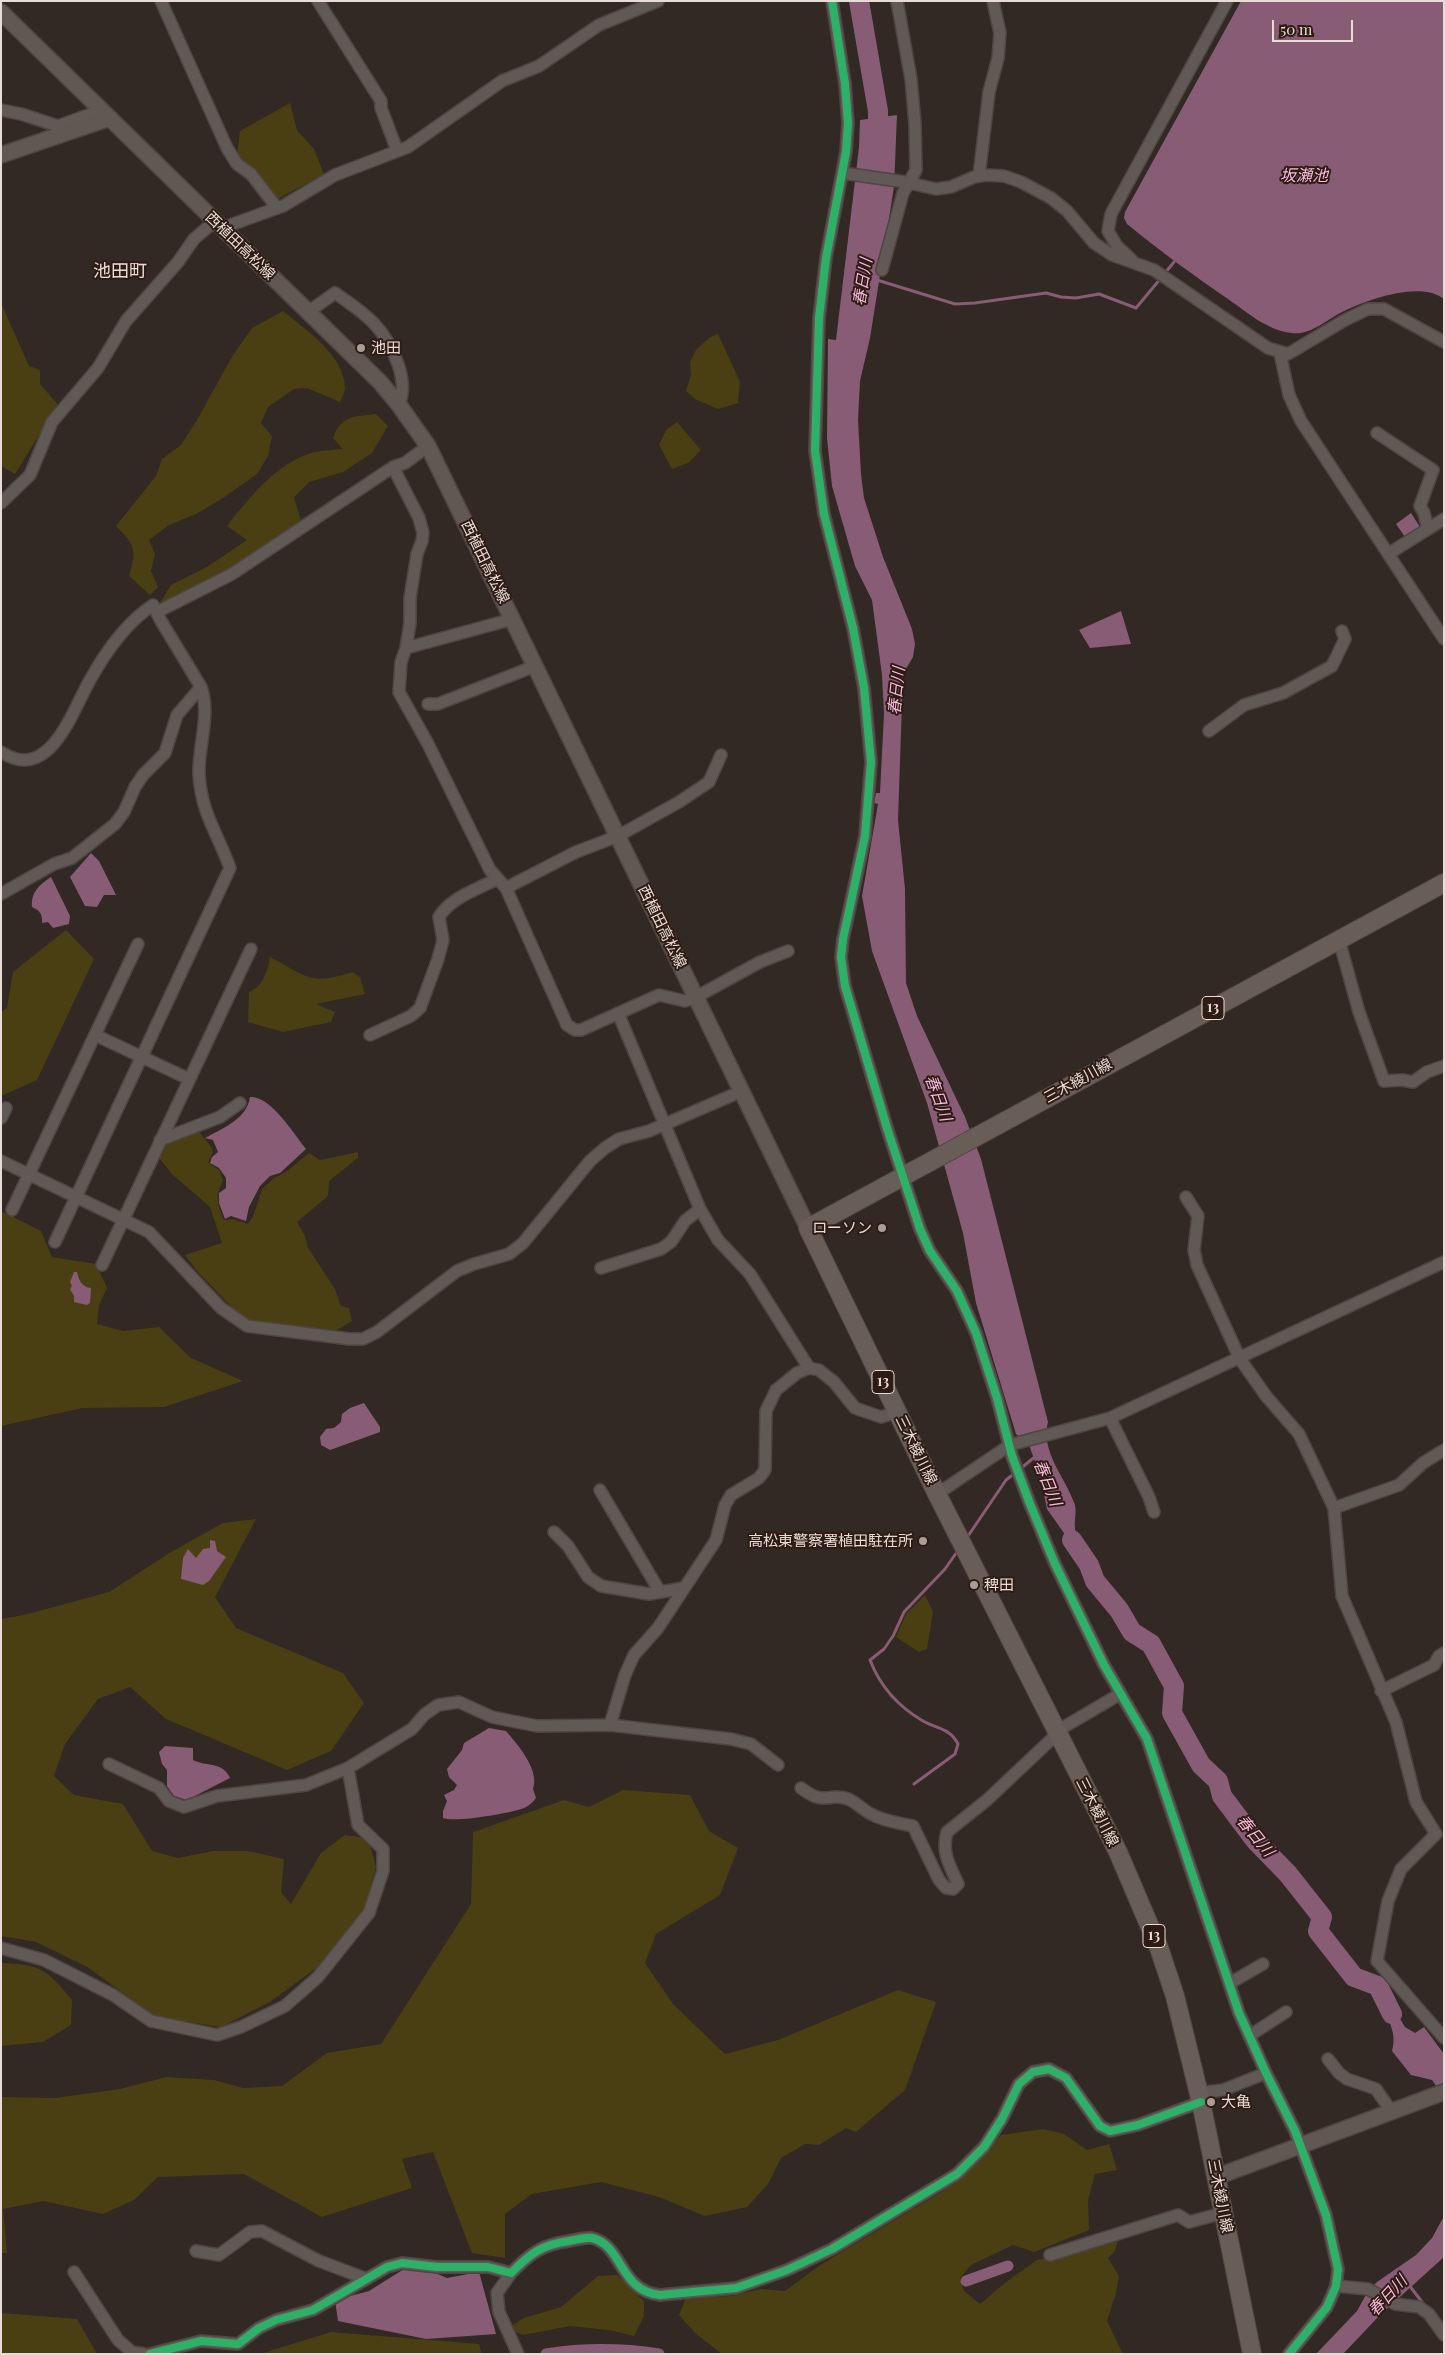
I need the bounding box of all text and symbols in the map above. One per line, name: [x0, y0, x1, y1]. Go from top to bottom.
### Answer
scale bar: [1275, 10, 1356, 42]
text: 50 m: [1280, 19, 1312, 39]
water label: 坂瀬池: [1280, 166, 1328, 186]
street label: 西植田高松線: [201, 208, 279, 284]
water label: 春日川: [850, 257, 876, 307]
district label: 池田町: [93, 260, 147, 282]
place label: 池田: [371, 339, 401, 357]
marker: 池田: [355, 342, 367, 354]
street label: 西植田高松線: [457, 518, 513, 606]
water label: 春日川: [885, 666, 909, 716]
street label: 西植田高松線: [634, 883, 690, 971]
road number: 13: [1202, 996, 1224, 1020]
street label: 三木綾川線: [1041, 1055, 1115, 1107]
water label: 春日川: [921, 1072, 955, 1124]
place label: ローソン: [812, 1219, 872, 1237]
marker: ローソン: [876, 1222, 888, 1234]
road number: 13: [872, 1370, 894, 1394]
street label: 三木綾川線: [891, 1412, 941, 1488]
water label: 春日川: [1029, 1457, 1065, 1509]
place label: 高松東警察署植田駐在所: [748, 1532, 913, 1550]
marker: 高松東警察署植田駐在所: [917, 1535, 929, 1547]
place label: 稗田: [984, 1576, 1014, 1594]
marker: 稗田: [968, 1579, 980, 1591]
street label: 三木綾川線: [1072, 1775, 1122, 1849]
water label: 春日川: [1232, 1811, 1278, 1861]
road number: 13: [1143, 1924, 1165, 1948]
place label: 大亀: [1221, 2093, 1251, 2111]
marker: 大亀: [1205, 2096, 1217, 2108]
street label: 三木綾川線: [1204, 2157, 1236, 2235]
water label: 春日川: [1365, 2272, 1411, 2320]

